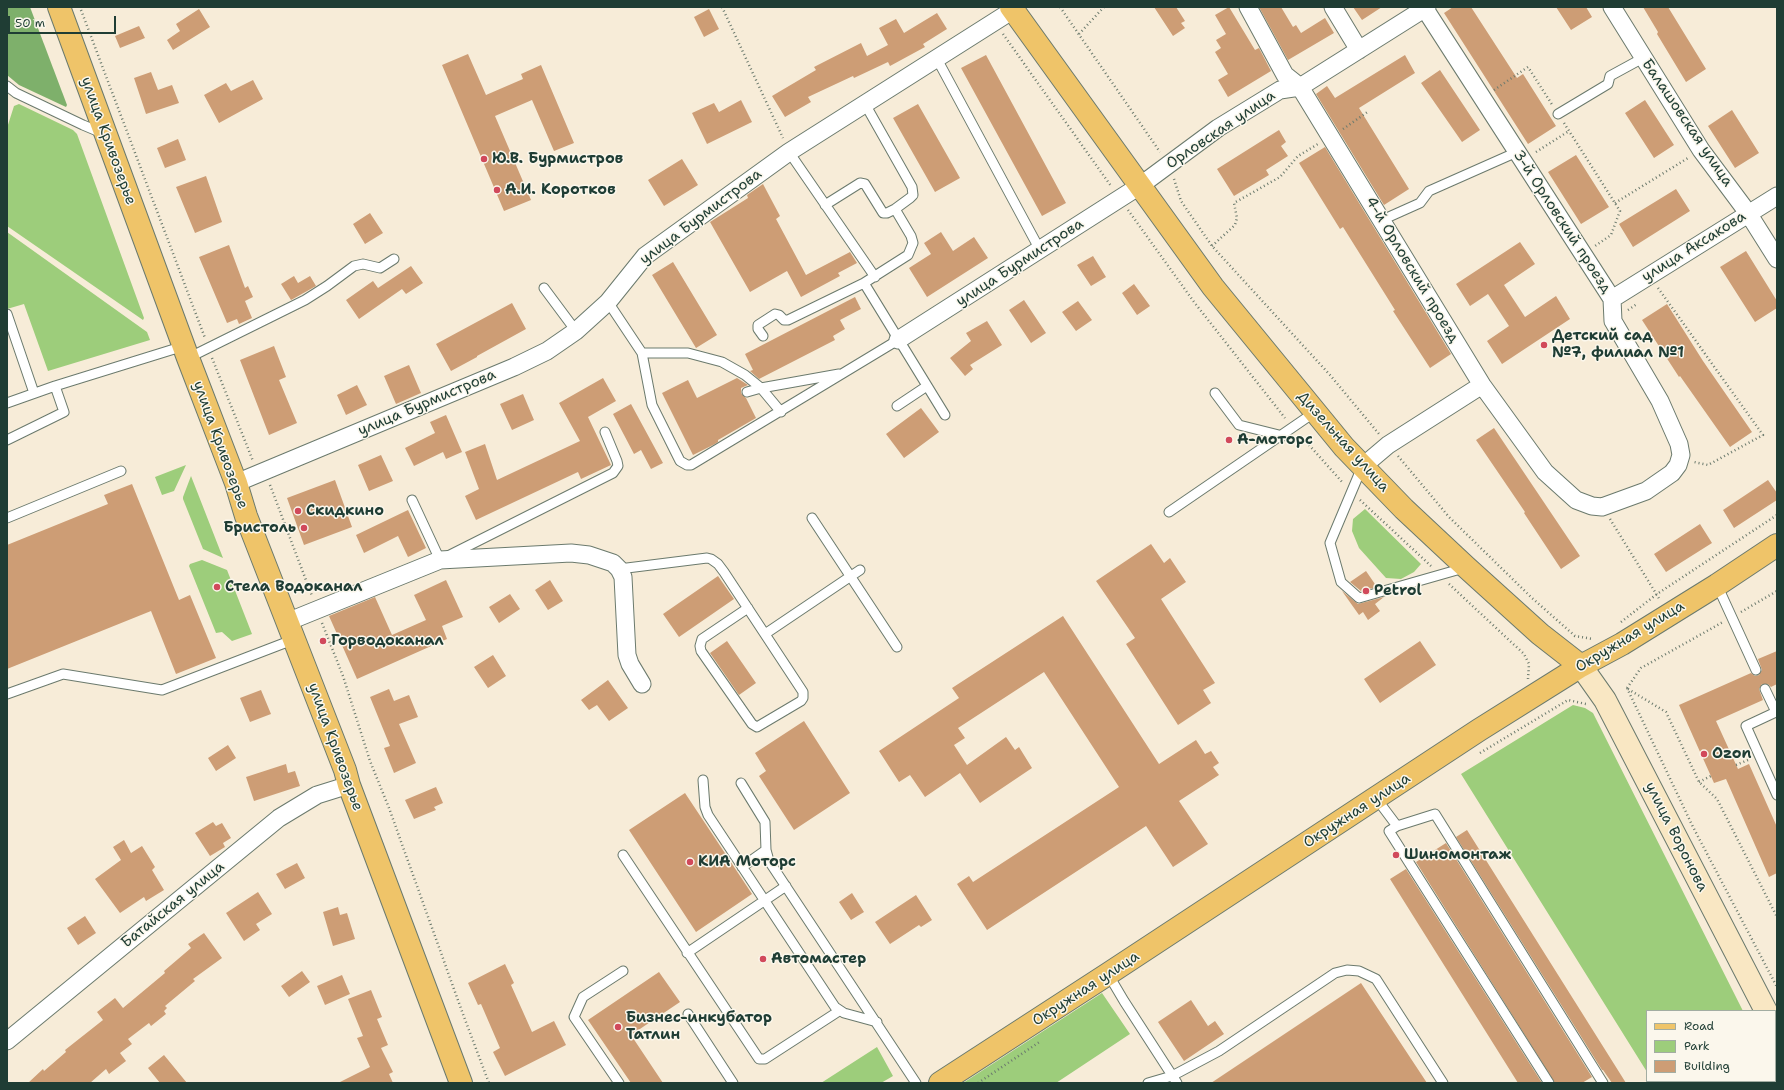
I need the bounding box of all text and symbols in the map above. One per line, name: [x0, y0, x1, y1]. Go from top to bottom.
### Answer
scale bar: [10, 8, 118, 34]
text: 50 m: [15, 15, 45, 31]
street label: Балашовская улица: [1638, 56, 1736, 190]
street label: улица Кривозерье: [76, 74, 140, 208]
street label: Орловская улица: [1163, 87, 1279, 173]
street label: 3-й Орловский проезд: [1509, 147, 1615, 297]
place label: Ю.В. Бурмистров: [492, 150, 623, 168]
marker: Ю.В. Бурмистров: [479, 154, 489, 164]
street label: улица Бурмистрова: [636, 165, 766, 269]
place label: А.И. Коротков: [505, 181, 616, 199]
marker: А.И. Коротков: [492, 185, 502, 195]
street label: 4-й Орловский проезд: [1361, 194, 1463, 346]
street label: улица Аксакова: [1639, 208, 1749, 286]
street label: улица Бурмистрова: [953, 215, 1087, 311]
place label: Детский сад №7, филиал №1: [1552, 327, 1684, 362]
marker: Детский сад №7, филиал №1: [1539, 340, 1549, 350]
street label: улица Бурмистрова: [355, 366, 499, 440]
street label: улица Кривозерье: [188, 378, 252, 512]
street label: Дизельная улица: [1293, 388, 1393, 496]
place label: А-моторс: [1237, 431, 1313, 449]
marker: А-моторс: [1224, 435, 1234, 445]
place label: Скидкино: [306, 502, 384, 520]
marker: Скидкино: [293, 506, 303, 516]
place label: Бристоль: [223, 519, 296, 537]
marker: Бристоль: [299, 523, 309, 533]
place label: Стела Водоканал: [225, 578, 362, 596]
marker: Стела Водоканал: [212, 582, 222, 592]
place label: Petrol: [1374, 582, 1422, 600]
marker: Petrol: [1361, 586, 1371, 596]
street label: Окружная улица: [1572, 597, 1688, 677]
place label: Горводоканал: [331, 632, 444, 650]
marker: Горводоканал: [318, 636, 328, 646]
street label: улица Кривозерье: [303, 680, 367, 814]
place label: Ozon: [1712, 745, 1752, 763]
marker: Ozon: [1699, 749, 1709, 759]
street label: Окружная улица: [1300, 770, 1414, 852]
street label: улица Воронова: [1641, 779, 1711, 895]
place label: Шиномонтаж: [1404, 846, 1511, 864]
marker: Шиномонтаж: [1391, 850, 1401, 860]
place label: КИА Моторс: [698, 853, 796, 871]
marker: КИА Моторс: [685, 857, 695, 867]
street label: Батайская улица: [118, 858, 228, 952]
street label: Окружная улица: [1029, 948, 1143, 1030]
place label: Автомастер: [771, 950, 866, 968]
marker: Автомастер: [758, 954, 768, 964]
place label: Бизнес-инкубатор Татлин: [626, 1009, 772, 1044]
legend: [1646, 1010, 1776, 1082]
text: Road: [1684, 1018, 1714, 1034]
marker: Бизнес-инкубатор Татлин: [613, 1022, 623, 1032]
text: Park: [1684, 1038, 1710, 1054]
text: Building: [1684, 1058, 1730, 1074]

